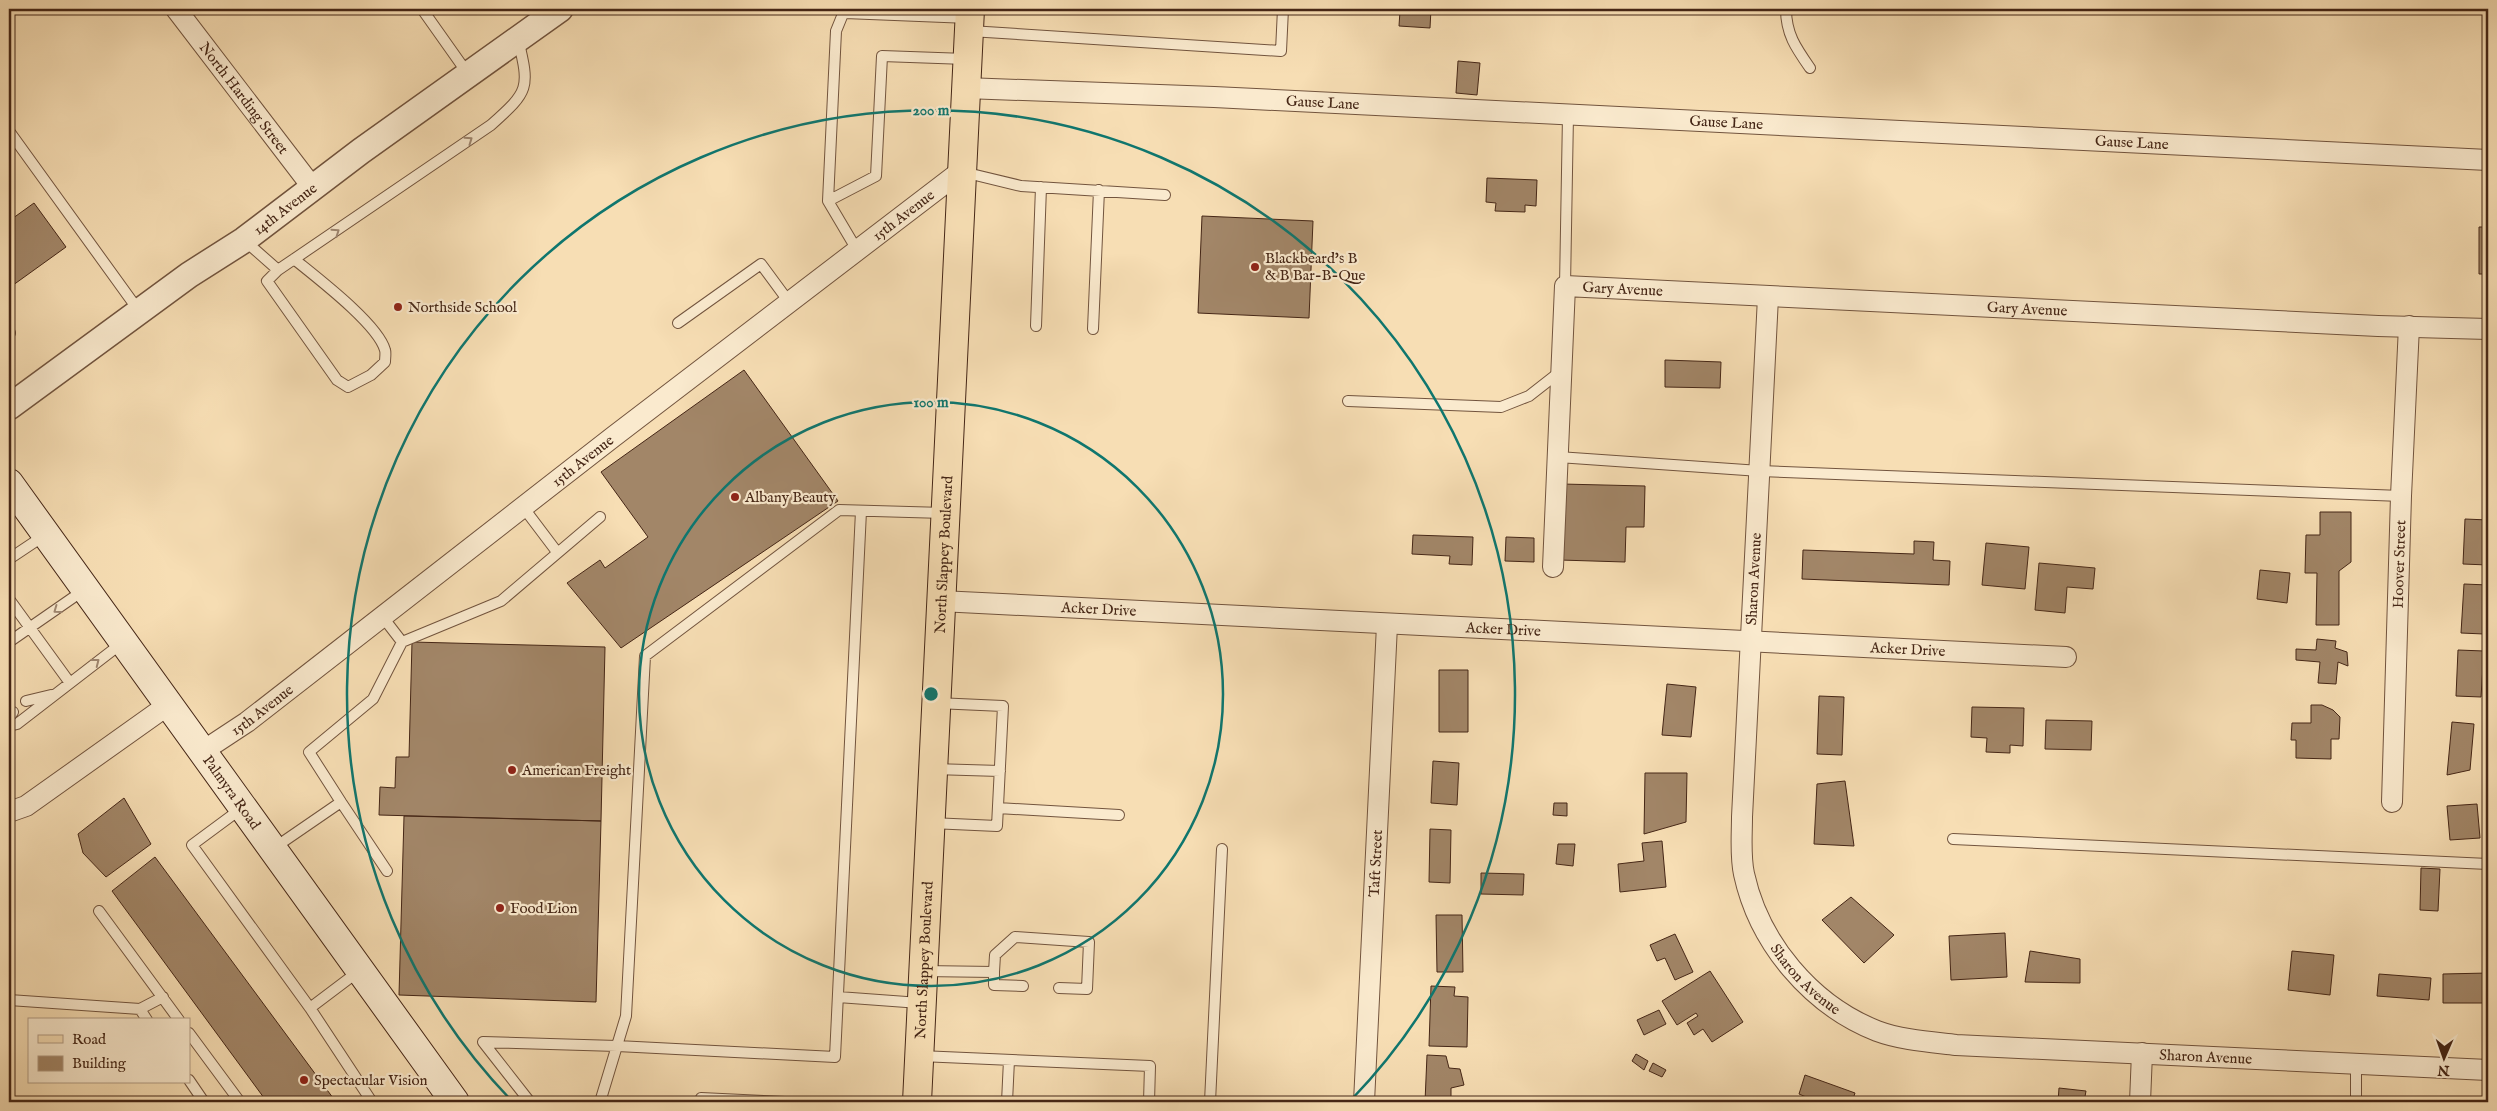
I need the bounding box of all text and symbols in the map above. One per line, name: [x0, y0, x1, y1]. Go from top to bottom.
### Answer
street label: North Harding Street: [195, 38, 293, 158]
street label: Gause Lane: [1285, 91, 1360, 114]
text: 200 m: [913, 101, 950, 120]
street label: Gause Lane: [1689, 111, 1764, 134]
street label: Gause Lane: [2094, 131, 2169, 154]
one-way arrow: [463, 137, 473, 146]
street label: 14th Avenue: [249, 178, 321, 239]
street label: 15th Avenue: [868, 185, 938, 245]
one-way arrow: [330, 229, 339, 239]
place label: Blackbeard's B & B Bar-B-Que: [1265, 249, 1366, 285]
marker: Blackbeard's B & B Bar-B-Que: [1249, 261, 1261, 273]
street label: Gary Avenue: [1582, 277, 1663, 300]
street label: Gary Avenue: [1987, 297, 2068, 320]
place label: Northside School: [408, 298, 518, 317]
marker: Northside School: [392, 301, 404, 313]
text: 100 m: [913, 393, 949, 412]
street label: 15th Avenue: [548, 431, 617, 491]
street label: North Slappey Boulevard: [930, 474, 957, 634]
place label: Albany Beauty: [744, 488, 837, 507]
marker: Albany Beauty: [729, 491, 741, 503]
street label: Hoover Street: [2388, 520, 2410, 609]
street label: Sharon Avenue: [1742, 532, 1766, 626]
street label: Acker Drive: [1060, 597, 1137, 620]
one-way arrow: [54, 604, 63, 612]
street label: Acker Drive: [1464, 618, 1541, 640]
street label: Acker Drive: [1869, 638, 1946, 660]
one-way arrow: [91, 659, 100, 668]
street label: 15th Avenue: [227, 680, 297, 739]
centre of rings: [922, 685, 940, 703]
street label: Palmyra Road: [199, 751, 266, 834]
place label: American Freight: [521, 761, 631, 780]
marker: American Freight: [506, 764, 518, 776]
street label: Taft Street: [1364, 829, 1387, 897]
street label: North Slappey Boulevard: [911, 880, 937, 1040]
place label: Food Lion: [510, 899, 577, 918]
marker: Food Lion: [494, 902, 506, 914]
street label: Sharon Avenue: [1766, 940, 1844, 1019]
legend: [28, 1018, 190, 1084]
text: Road: [72, 1030, 107, 1049]
north arrow: [2420, 1034, 2470, 1084]
street label: Sharon Avenue: [2159, 1045, 2253, 1068]
text: Building: [72, 1054, 127, 1073]
text: N: [2437, 1061, 2451, 1079]
place label: Spectacular Vision: [314, 1071, 427, 1090]
marker: Spectacular Vision: [298, 1074, 310, 1086]

